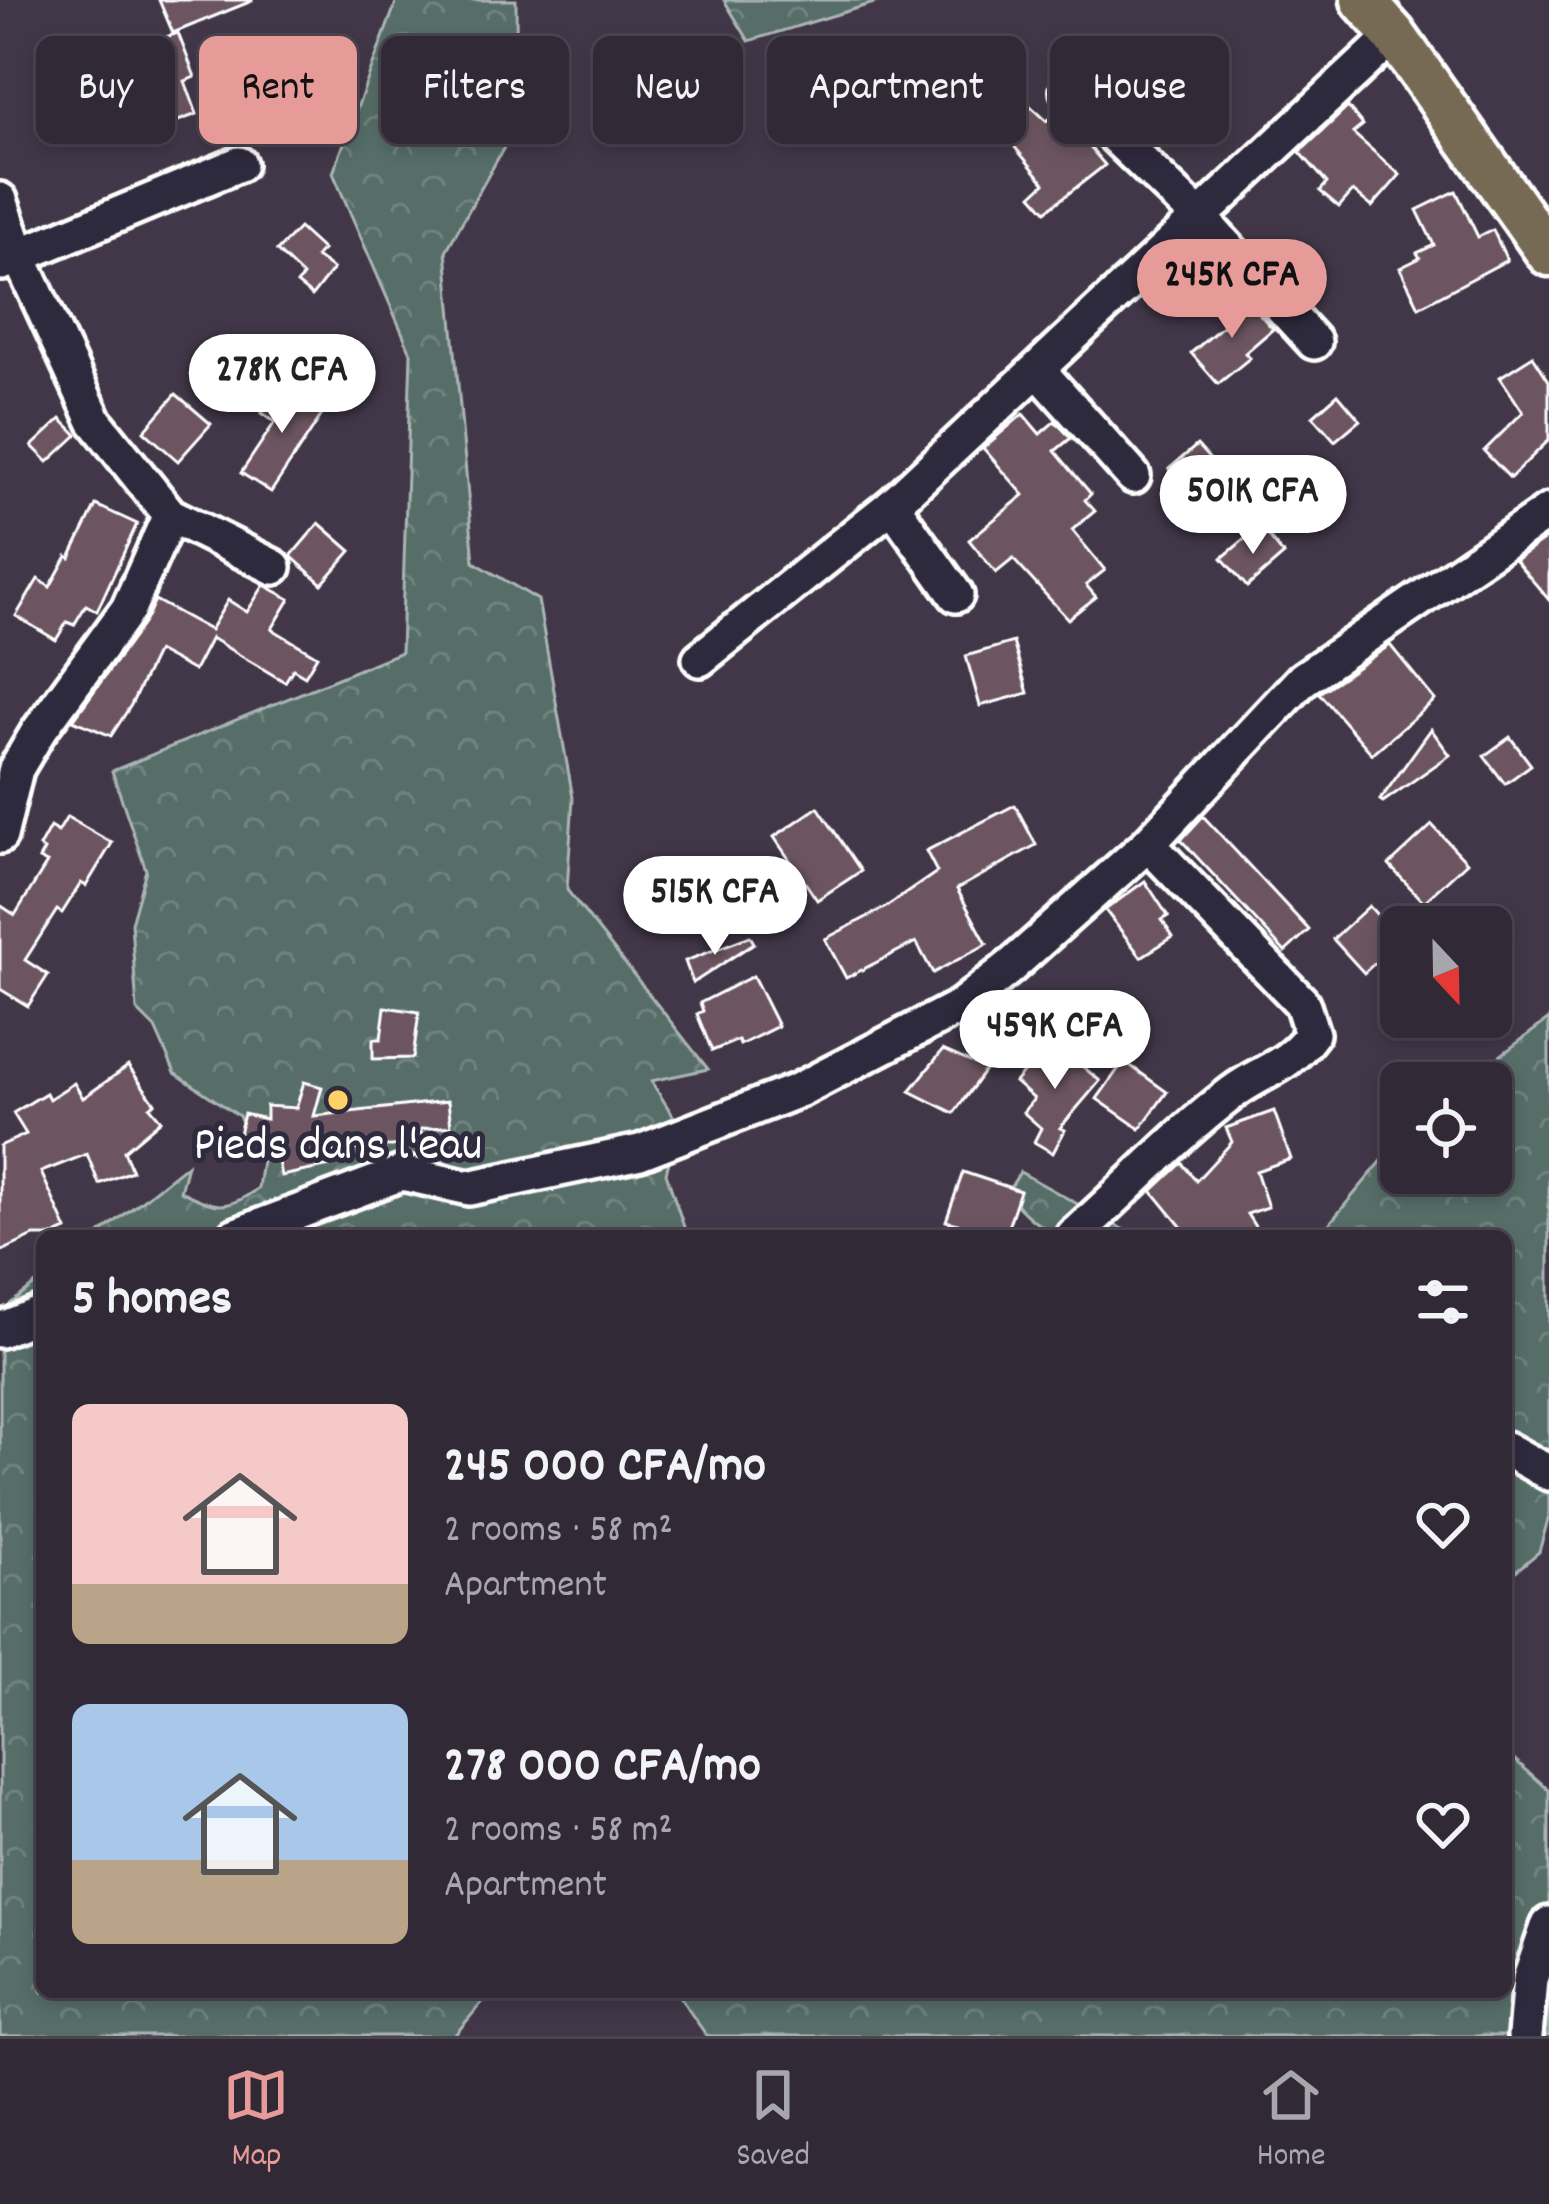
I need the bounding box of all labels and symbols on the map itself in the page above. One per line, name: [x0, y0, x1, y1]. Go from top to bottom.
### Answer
pin: 245K CFA: [1108, 239, 1356, 341]
pin: 278K CFA: [158, 334, 406, 436]
pin: 501K CFA: [1129, 455, 1377, 557]
pin: 515K CFA: [591, 856, 839, 958]
north arrow: [1380, 906, 1512, 1038]
pin: 459K CFA: [931, 990, 1179, 1092]
marker: Pieds dans l'eau: [325, 1087, 351, 1113]
place label: Pieds dans l'eau: [193, 1114, 483, 1183]

